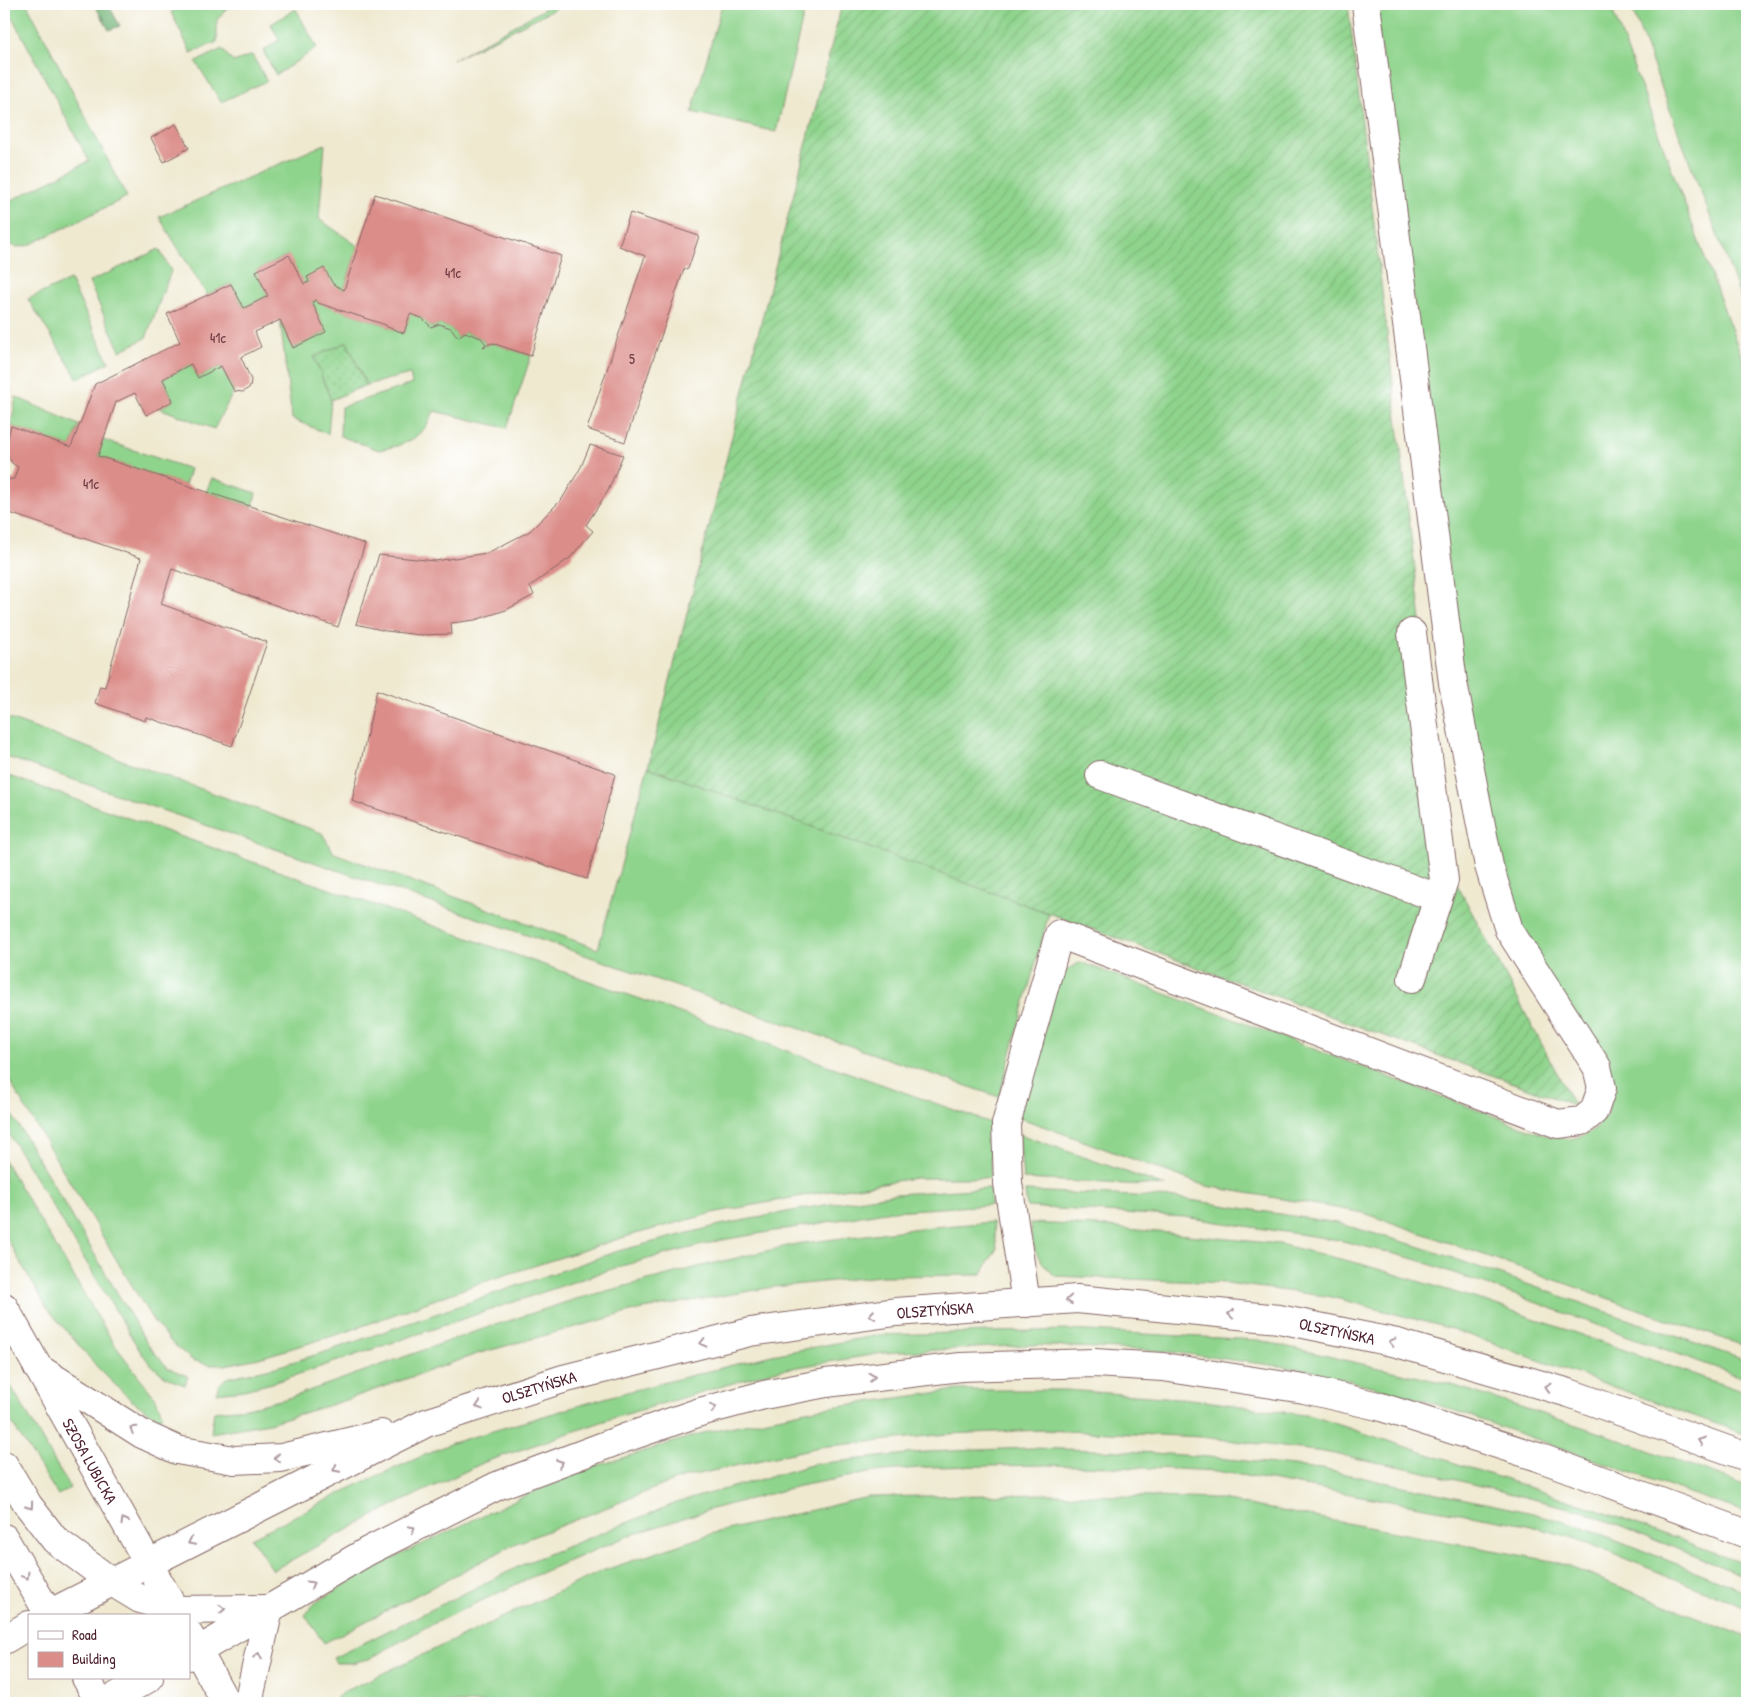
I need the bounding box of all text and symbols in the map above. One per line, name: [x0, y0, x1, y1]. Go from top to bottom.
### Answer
house number: 41c: [445, 263, 461, 282]
house number: 41c: [210, 328, 226, 347]
house number: 5: [629, 349, 635, 368]
house number: 41c: [83, 474, 99, 493]
one-way arrow: [1065, 1294, 1073, 1305]
street label: OLSZTYŃSKA: [896, 1296, 974, 1324]
one-way arrow: [1226, 1309, 1234, 1320]
one-way arrow: [868, 1310, 876, 1320]
street label: OLSZTYŃSKA: [1297, 1312, 1377, 1350]
one-way arrow: [699, 1337, 707, 1348]
one-way arrow: [1387, 1338, 1396, 1348]
street label: OLSZTYŃSKA: [499, 1365, 579, 1409]
one-way arrow: [869, 1372, 877, 1383]
one-way arrow: [1544, 1383, 1553, 1393]
one-way arrow: [476, 1400, 484, 1410]
one-way arrow: [709, 1404, 717, 1414]
street label: SZOSA LUBICKA: [57, 1414, 123, 1508]
one-way arrow: [129, 1425, 138, 1435]
one-way arrow: [1698, 1437, 1706, 1447]
one-way arrow: [272, 1452, 280, 1463]
one-way arrow: [555, 1459, 564, 1469]
one-way arrow: [332, 1463, 341, 1473]
one-way arrow: [24, 1500, 33, 1510]
one-way arrow: [120, 1517, 130, 1526]
one-way arrow: [407, 1525, 416, 1535]
one-way arrow: [187, 1536, 196, 1546]
one-way arrow: [20, 1570, 30, 1579]
one-way arrow: [306, 1581, 315, 1591]
one-way arrow: [218, 1604, 226, 1614]
legend: [28, 1614, 190, 1680]
text: Road: [72, 1624, 97, 1645]
text: Building: [72, 1648, 116, 1669]
one-way arrow: [252, 1651, 263, 1660]

